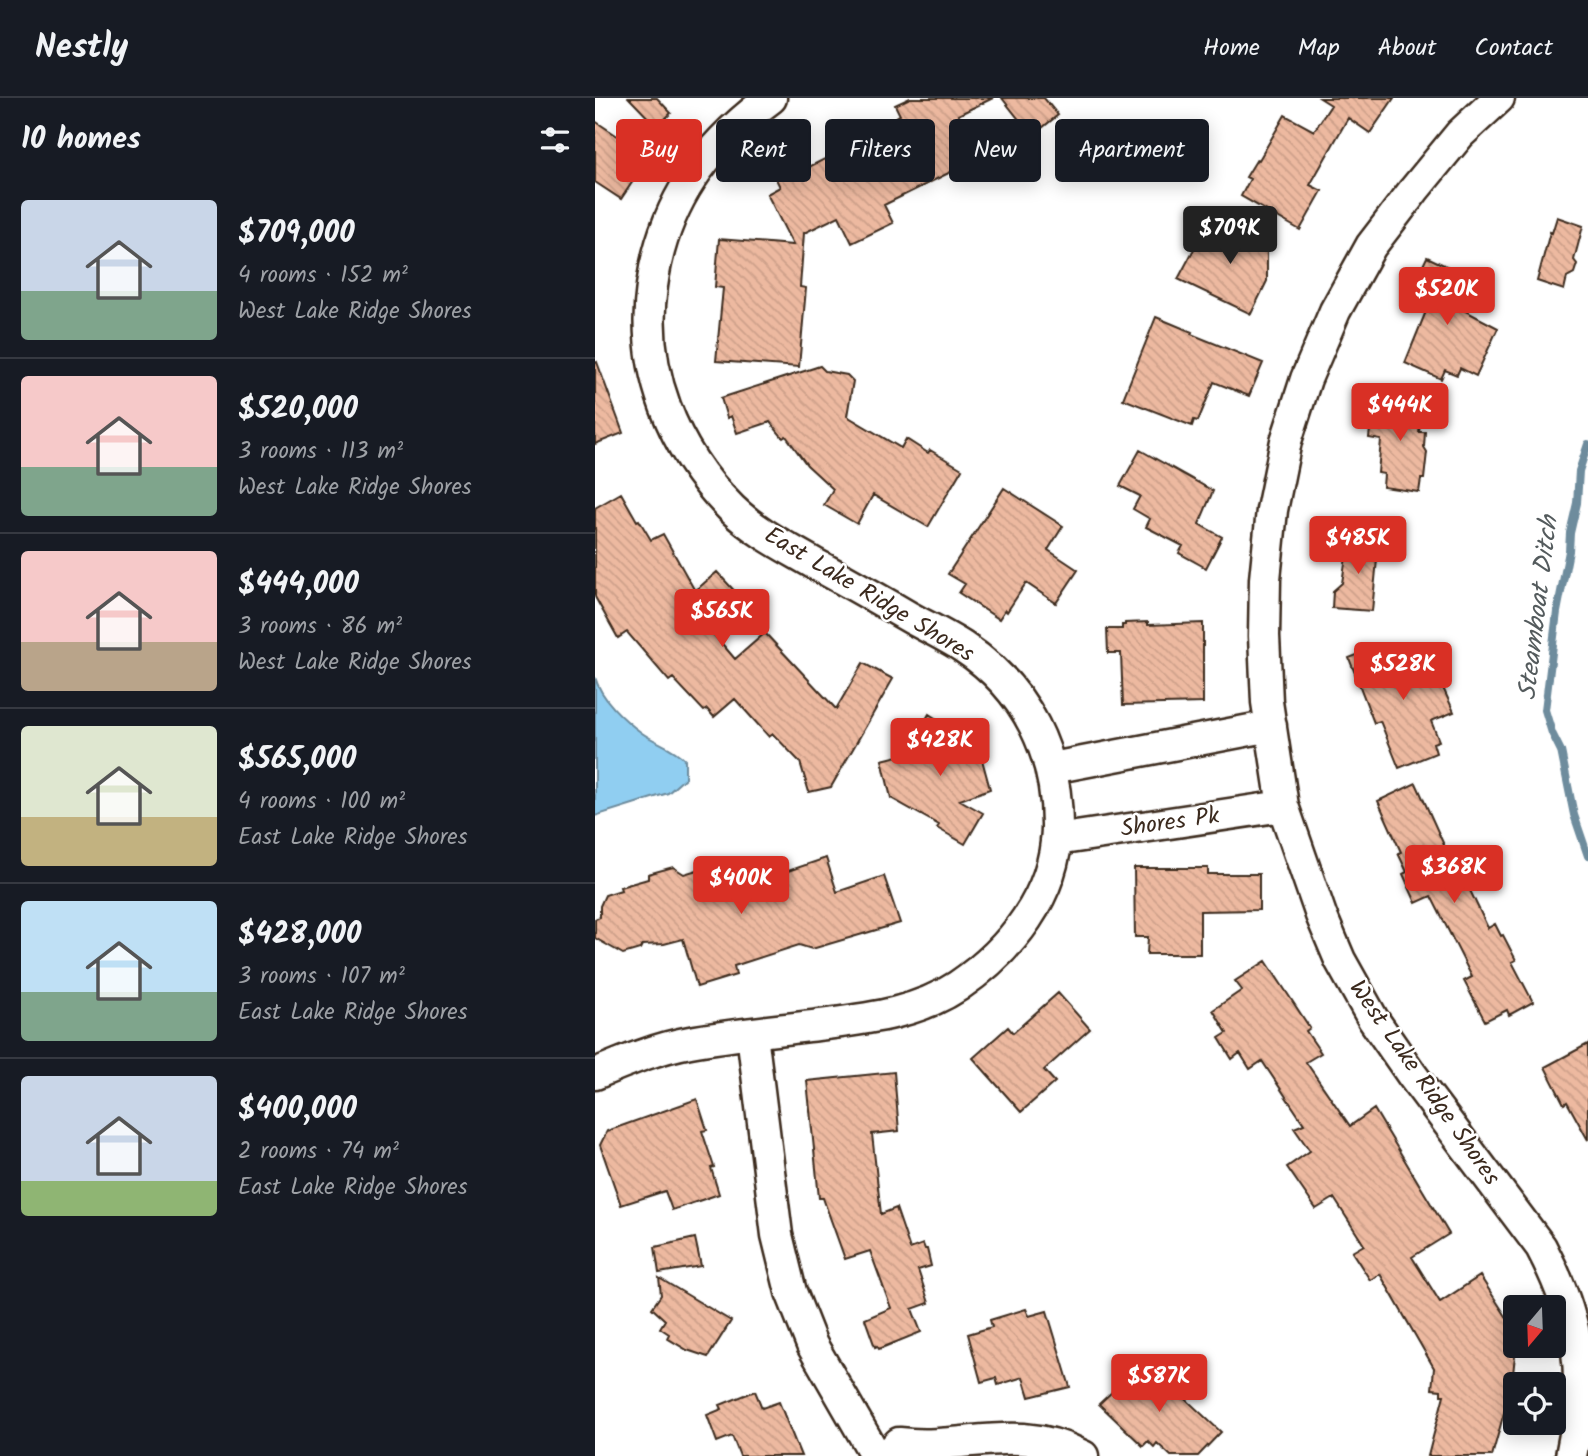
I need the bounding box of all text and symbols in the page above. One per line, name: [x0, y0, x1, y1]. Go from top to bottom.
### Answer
text: Nestly: [35, 22, 128, 75]
text: Home: [1203, 29, 1260, 68]
text: Map: [1298, 29, 1340, 68]
text: About: [1378, 29, 1436, 68]
text: Contact: [1474, 29, 1553, 68]
text: 10 homes: [21, 116, 141, 164]
chip: Buy: [616, 119, 702, 182]
chip: Rent: [716, 119, 811, 182]
chip: Filters: [825, 119, 935, 182]
chip: New: [949, 119, 1041, 182]
chip: Apartment: [1055, 119, 1209, 182]
icon: filters: [536, 121, 574, 159]
pin: $709K: [1181, 206, 1279, 266]
text: $709,000: [238, 210, 355, 258]
text: $709K: [1199, 211, 1261, 247]
icon: home: [77, 228, 161, 312]
text: 4 rooms · 152 m²: [238, 258, 408, 294]
pin: $520K: [1398, 268, 1496, 327]
text: $520K: [1415, 272, 1479, 308]
text: West Lake Ridge Shores: [238, 294, 472, 330]
pin: $444K: [1351, 384, 1449, 443]
text: $520,000: [238, 386, 358, 434]
text: $444K: [1367, 388, 1433, 424]
icon: home: [77, 404, 161, 488]
text: 3 rooms · 113 m²: [238, 434, 403, 470]
text: West Lake Ridge Shores: [238, 470, 472, 506]
water label: Steamboat Ditch: [1507, 512, 1571, 702]
street label: East Lake Ridge Shores: [756, 517, 982, 673]
pin: $485K: [1309, 517, 1407, 576]
text: $485K: [1325, 521, 1391, 557]
text: $444,000: [238, 561, 359, 609]
icon: home: [77, 579, 161, 663]
pin: $565K: [673, 589, 771, 649]
text: $565K: [690, 594, 754, 630]
text: 3 rooms · 86 m²: [238, 609, 402, 645]
pin: $528K: [1354, 642, 1452, 702]
text: West Lake Ridge Shores: [238, 645, 472, 681]
text: $528K: [1370, 647, 1436, 683]
pin: $428K: [891, 718, 989, 778]
text: $428K: [907, 723, 973, 759]
text: $565,000: [238, 736, 356, 784]
icon: home: [77, 754, 161, 838]
text: 4 rooms · 100 m²: [238, 784, 405, 820]
street label: Shores Pk: [1118, 797, 1223, 849]
text: East Lake Ridge Shores: [238, 820, 467, 856]
pin: $368K: [1405, 846, 1503, 905]
text: $368K: [1421, 850, 1487, 886]
pin: $400K: [692, 856, 790, 916]
text: $400K: [709, 861, 773, 897]
text: $428,000: [238, 911, 361, 959]
icon: home: [77, 929, 161, 1013]
text: 3 rooms · 107 m²: [238, 959, 405, 995]
street label: West Lake Ridge Shores: [1338, 972, 1510, 1194]
text: East Lake Ridge Shores: [238, 995, 467, 1031]
text: $400,000: [238, 1086, 357, 1134]
icon: home: [77, 1104, 161, 1188]
text: 2 rooms · 74 m²: [238, 1134, 399, 1170]
text: East Lake Ridge Shores: [238, 1170, 467, 1206]
north arrow: [1503, 1295, 1566, 1358]
map controls: [1503, 1295, 1566, 1435]
pin: $587K: [1110, 1354, 1208, 1414]
text: $587K: [1127, 1359, 1191, 1395]
button: locate: [1503, 1372, 1566, 1435]

